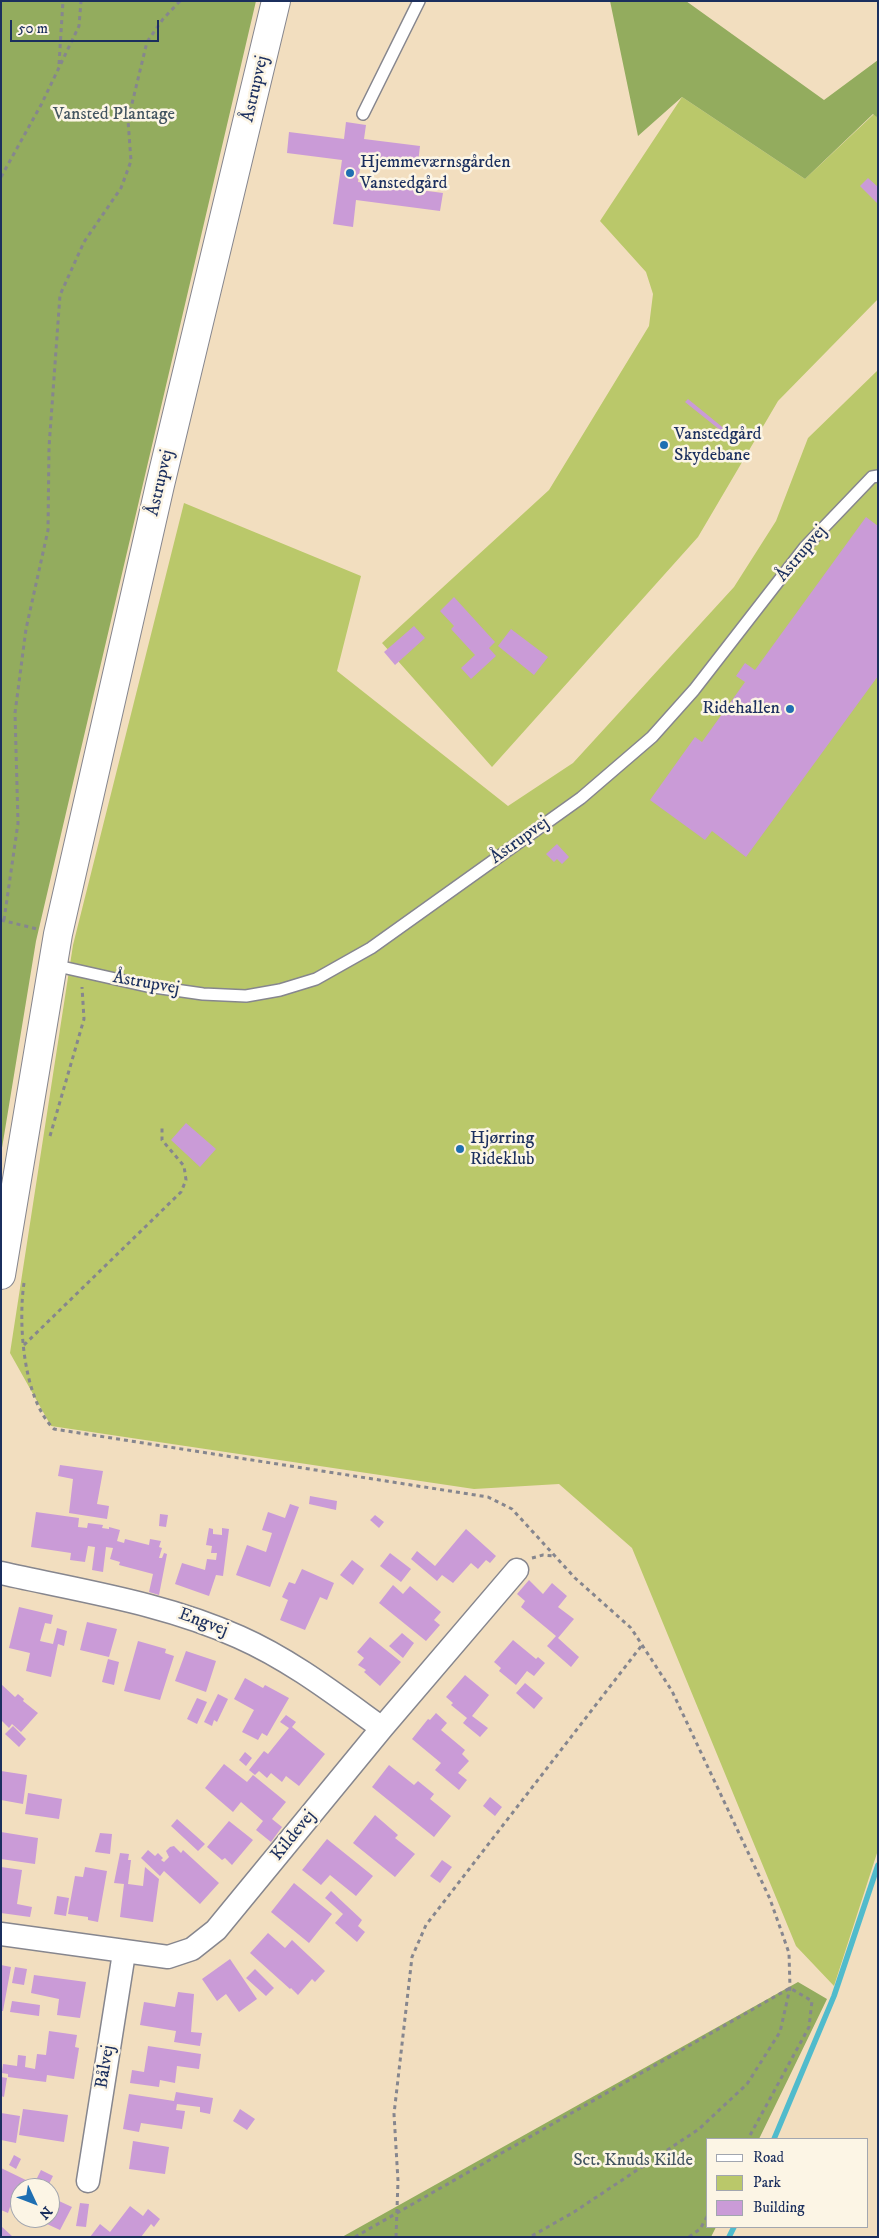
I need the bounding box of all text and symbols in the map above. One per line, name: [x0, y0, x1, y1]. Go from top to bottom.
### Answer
scale bar: [12, 10, 161, 42]
text: 50 m: [18, 19, 48, 38]
street label: Åstrupvej: [238, 54, 274, 124]
park label: Vansted Plantage: [53, 104, 175, 126]
place label: Hjemmeværnsgården Vanstedgård: [360, 152, 511, 194]
marker: Hjemmeværnsgården Vanstedgård: [344, 167, 356, 179]
place label: Vanstedgård Skydebane: [674, 424, 762, 466]
marker: Vanstedgård Skydebane: [658, 439, 670, 451]
street label: Åstrupvej: [143, 448, 179, 518]
street label: Åstrupvej: [772, 521, 832, 587]
place label: Ridehallen: [702, 698, 780, 720]
marker: Ridehallen: [784, 703, 796, 715]
street label: Åstrupvej: [486, 812, 554, 870]
street label: Åstrupvej: [111, 968, 181, 1000]
place label: Hjørring Rideklub: [470, 1128, 534, 1170]
marker: Hjørring Rideklub: [454, 1143, 466, 1155]
street label: Engvej: [175, 1604, 231, 1642]
street label: Kildevej: [267, 1806, 321, 1866]
street label: Bålvej: [92, 2044, 120, 2090]
legend: [706, 2138, 869, 2228]
text: Road: [753, 2148, 784, 2167]
park label: Sct. Knuds Kilde: [573, 2150, 693, 2172]
text: Park: [753, 2173, 781, 2192]
north arrow: [10, 2178, 60, 2228]
text: Building: [753, 2198, 805, 2217]
text: N: [35, 2202, 56, 2223]

